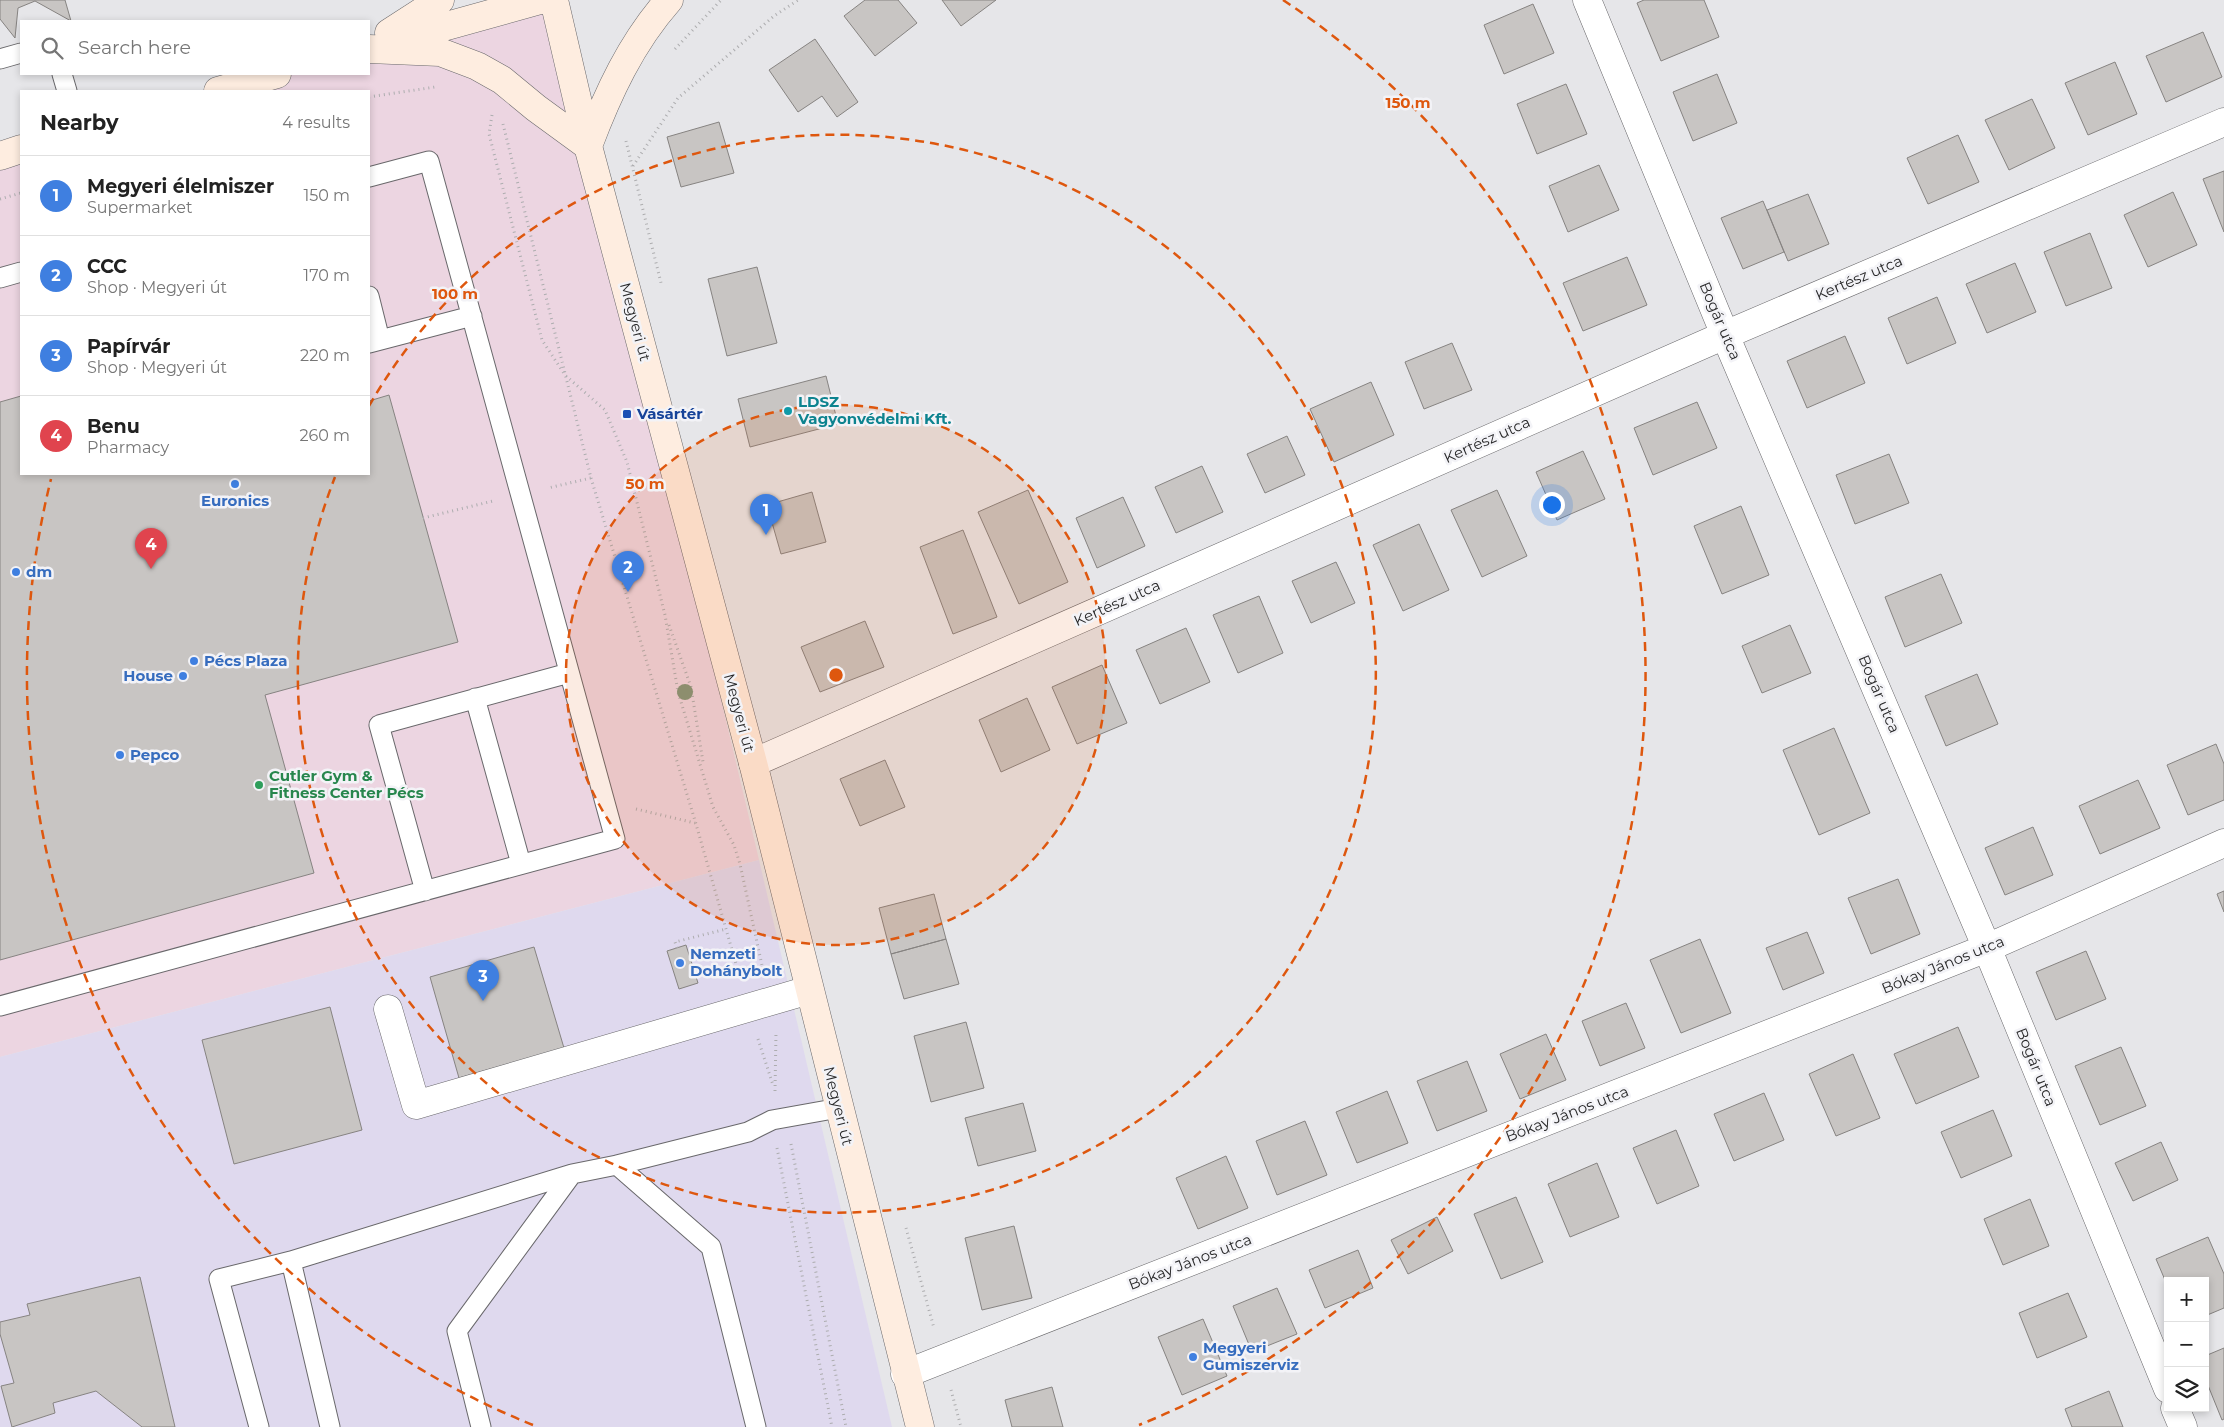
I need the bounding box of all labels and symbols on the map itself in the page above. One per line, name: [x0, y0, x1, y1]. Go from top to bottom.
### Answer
text: 150 m: [1386, 93, 1430, 112]
street label: Kertész utca: [1812, 251, 1905, 304]
street label: Bogár utca: [1696, 279, 1745, 363]
street label: Megyeri út: [616, 280, 655, 363]
text: 100 m: [432, 284, 478, 303]
place label: LDSZ Vagyonvédelmi Kft.: [797, 392, 952, 428]
place label: Vásártér: [636, 404, 703, 423]
marker: LDSZ Vagyonvédelmi Kft.: [782, 405, 794, 417]
marker: Vásártér: [621, 408, 633, 420]
street label: Kertész utca: [1441, 412, 1533, 467]
text: 50 m: [625, 474, 665, 493]
marker: Euronics: [229, 478, 241, 490]
place label: Euronics: [201, 491, 269, 510]
your location: [1539, 492, 1565, 518]
pin: 1: [750, 494, 782, 535]
pin: 4: [135, 528, 167, 569]
pin: 2: [612, 551, 644, 592]
place label: dm: [26, 562, 52, 581]
marker: dm: [10, 566, 22, 578]
street label: Kertész utca: [1071, 575, 1163, 630]
place label: Pécs Plaza: [204, 651, 288, 670]
street label: Bogár utca: [1855, 652, 1904, 736]
marker: Pécs Plaza: [188, 655, 200, 667]
place label: House: [123, 666, 173, 685]
centre of rings: [827, 666, 845, 684]
marker: House: [177, 670, 189, 682]
street label: Megyeri út: [720, 671, 759, 754]
place label: Pepco: [130, 745, 179, 764]
marker: Pepco: [114, 749, 126, 761]
place label: Cutler Gym & Fitness Center Pécs: [269, 766, 424, 802]
marker: Cutler Gym & Fitness Center Pécs: [253, 779, 265, 791]
street label: Bókay János utca: [1879, 931, 2007, 998]
place label: Nemzeti Dohánybolt: [690, 944, 783, 980]
marker: Nemzeti Dohánybolt: [674, 957, 686, 969]
pin: 3: [467, 960, 499, 1001]
street label: Bogár utca: [2012, 1025, 2061, 1109]
street label: Megyeri út: [820, 1064, 857, 1147]
street label: Bókay János utca: [1503, 1081, 1631, 1146]
street label: Bókay János utca: [1126, 1229, 1254, 1294]
place label: Megyeri Gumiszerviz: [1203, 1338, 1299, 1374]
marker: Megyeri Gumiszerviz: [1187, 1351, 1199, 1363]

